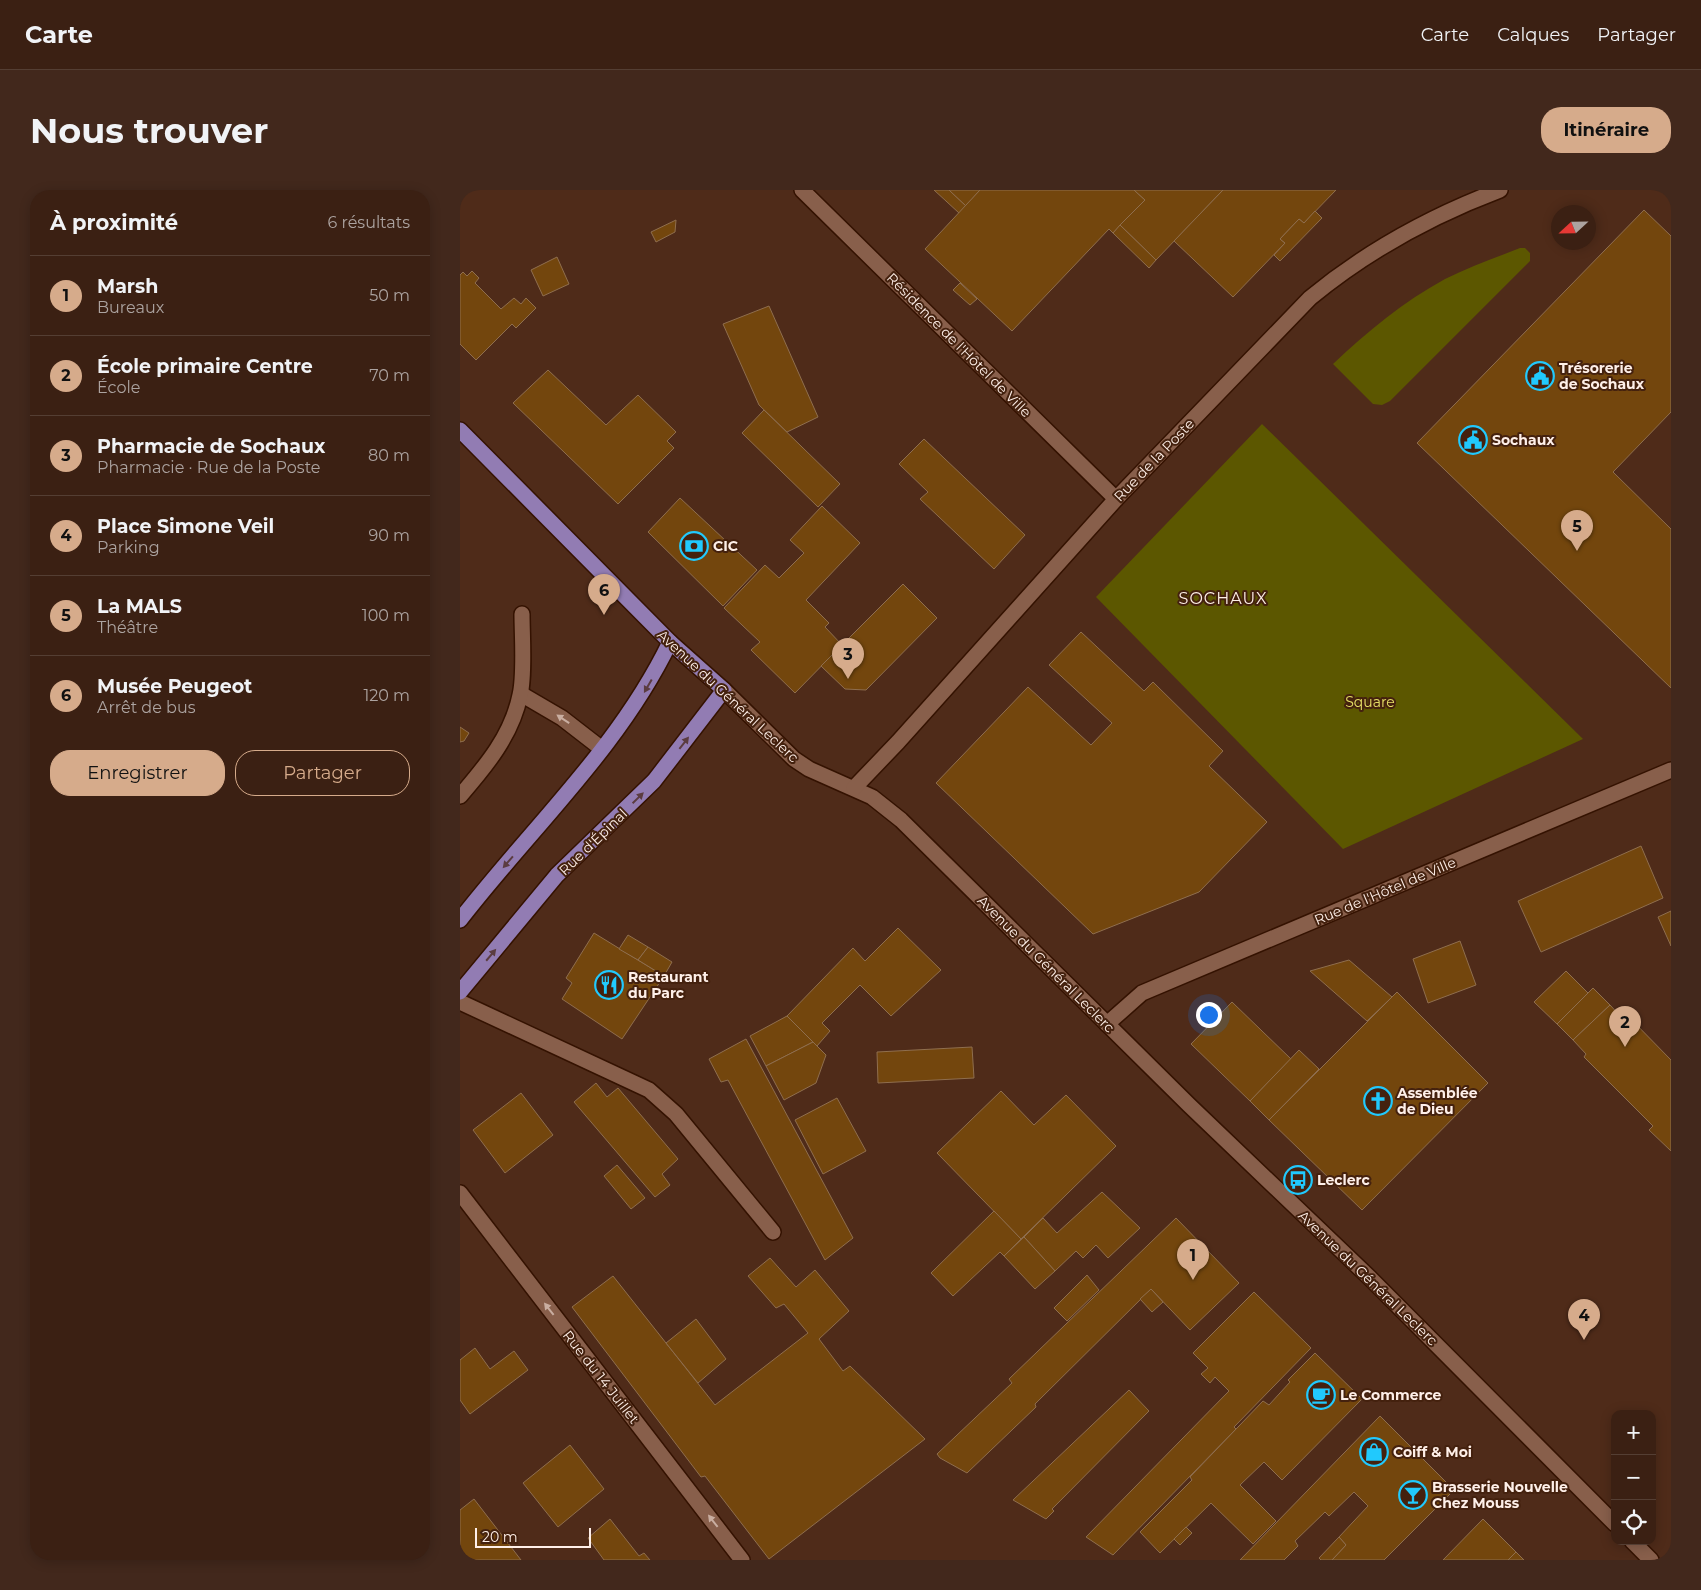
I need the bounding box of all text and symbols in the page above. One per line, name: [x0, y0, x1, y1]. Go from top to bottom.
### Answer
text: Carte: [25, 20, 93, 49]
text: Carte: [1421, 24, 1469, 46]
text: Calques: [1497, 24, 1569, 46]
text: Partager: [1597, 24, 1676, 46]
button: Itinéraire: [1541, 107, 1671, 153]
text: Nous trouver: [30, 109, 268, 152]
north arrow: [1551, 205, 1596, 250]
text: À proximité: [50, 210, 178, 235]
text: 6 résultats: [328, 213, 410, 232]
street label: Résidence de l'Hôtel de Ville: [883, 269, 1035, 421]
text: Marsh: [97, 275, 158, 298]
text: 1: [63, 286, 69, 305]
text: 50 m: [369, 286, 410, 305]
text: Bureaux: [97, 298, 164, 317]
text: École primaire Centre: [97, 355, 313, 378]
place label: Trésorerie de Sochaux: [1559, 359, 1645, 393]
public building icon: Trésorerie de Sochaux: [1525, 361, 1555, 391]
text: 2: [61, 366, 71, 385]
text: 70 m: [369, 366, 410, 385]
text: École: [97, 378, 140, 397]
street label: Rue de la Poste: [1110, 415, 1198, 505]
public building icon: Sochaux: [1458, 425, 1488, 455]
place label: Sochaux: [1492, 431, 1555, 449]
text: Pharmacie de Sochaux: [97, 435, 325, 458]
text: 3: [61, 446, 71, 465]
text: 80 m: [368, 446, 410, 465]
text: Pharmacie · Rue de la Poste: [97, 458, 321, 477]
pin: 5: [1561, 510, 1593, 551]
text: Place Simone Veil: [97, 515, 274, 538]
text: 4: [60, 526, 72, 545]
text: 90 m: [368, 526, 410, 545]
bank icon: CIC: [679, 531, 709, 561]
place label: CIC: [713, 537, 738, 555]
text: Parking: [97, 538, 160, 557]
pin: 6: [588, 574, 620, 615]
district label: SOCHAUX: [1179, 589, 1267, 608]
text: La MALS: [97, 595, 182, 618]
text: 5: [61, 606, 71, 625]
text: 100 m: [362, 606, 410, 625]
text: Théâtre: [97, 618, 158, 637]
street label: Avenue du Général Leclerc: [654, 626, 803, 766]
pin: 3: [832, 638, 864, 679]
text: Musée Peugeot: [97, 675, 252, 698]
one-way arrow: [644, 678, 652, 693]
text: 6: [61, 686, 71, 705]
text: 120 m: [363, 686, 410, 705]
park label: Square: [1345, 693, 1395, 711]
text: Arrêt de bus: [97, 698, 195, 717]
one-way arrow: [556, 715, 570, 724]
one-way arrow: [678, 737, 689, 750]
button: Enregistrer: [50, 750, 225, 796]
button: Partager: [235, 750, 410, 796]
one-way arrow: [632, 792, 644, 804]
street label: Rue d'Épinal: [555, 805, 631, 879]
street label: Rue de l'Hôtel de Ville: [1311, 853, 1459, 929]
one-way arrow: [503, 856, 514, 869]
street label: Avenue du Général Leclerc: [974, 892, 1119, 1037]
one-way arrow: [486, 948, 497, 961]
place label: Restaurant du Parc: [628, 968, 709, 1002]
restaurant icon: Restaurant du Parc: [594, 970, 624, 1000]
your location: [1196, 1002, 1222, 1028]
pin: 2: [1609, 1006, 1641, 1047]
place label: Assemblée de Dieu: [1396, 1084, 1478, 1118]
church icon: Assemblée de Dieu: [1363, 1086, 1393, 1116]
bus stop icon: Leclerc: [1283, 1165, 1313, 1195]
place label: Leclerc: [1317, 1171, 1370, 1189]
street label: Avenue du Général Leclerc: [1295, 1207, 1442, 1349]
pin: 1: [1177, 1239, 1209, 1280]
pin: 4: [1568, 1299, 1600, 1340]
one-way arrow: [544, 1303, 555, 1316]
street label: Rue du 14 Juillet: [559, 1327, 643, 1428]
cafe icon: Le Commerce: [1306, 1380, 1336, 1410]
place label: Le Commerce: [1340, 1386, 1442, 1404]
map controls: [1611, 1410, 1656, 1545]
button: +: [1611, 1410, 1656, 1455]
shop icon: Coiff & Moi: [1359, 1437, 1389, 1467]
place label: Coiff & Moi: [1393, 1443, 1472, 1461]
button: −: [1611, 1455, 1656, 1500]
place label: Brasserie Nouvelle Chez Mouss: [1432, 1478, 1568, 1512]
bar icon: Brasserie Nouvelle Chez Mouss: [1398, 1480, 1428, 1510]
button: locate: [1611, 1500, 1656, 1545]
one-way arrow: [707, 1515, 718, 1528]
scale bar: [475, 1525, 591, 1548]
text: 20 m: [482, 1528, 518, 1546]

